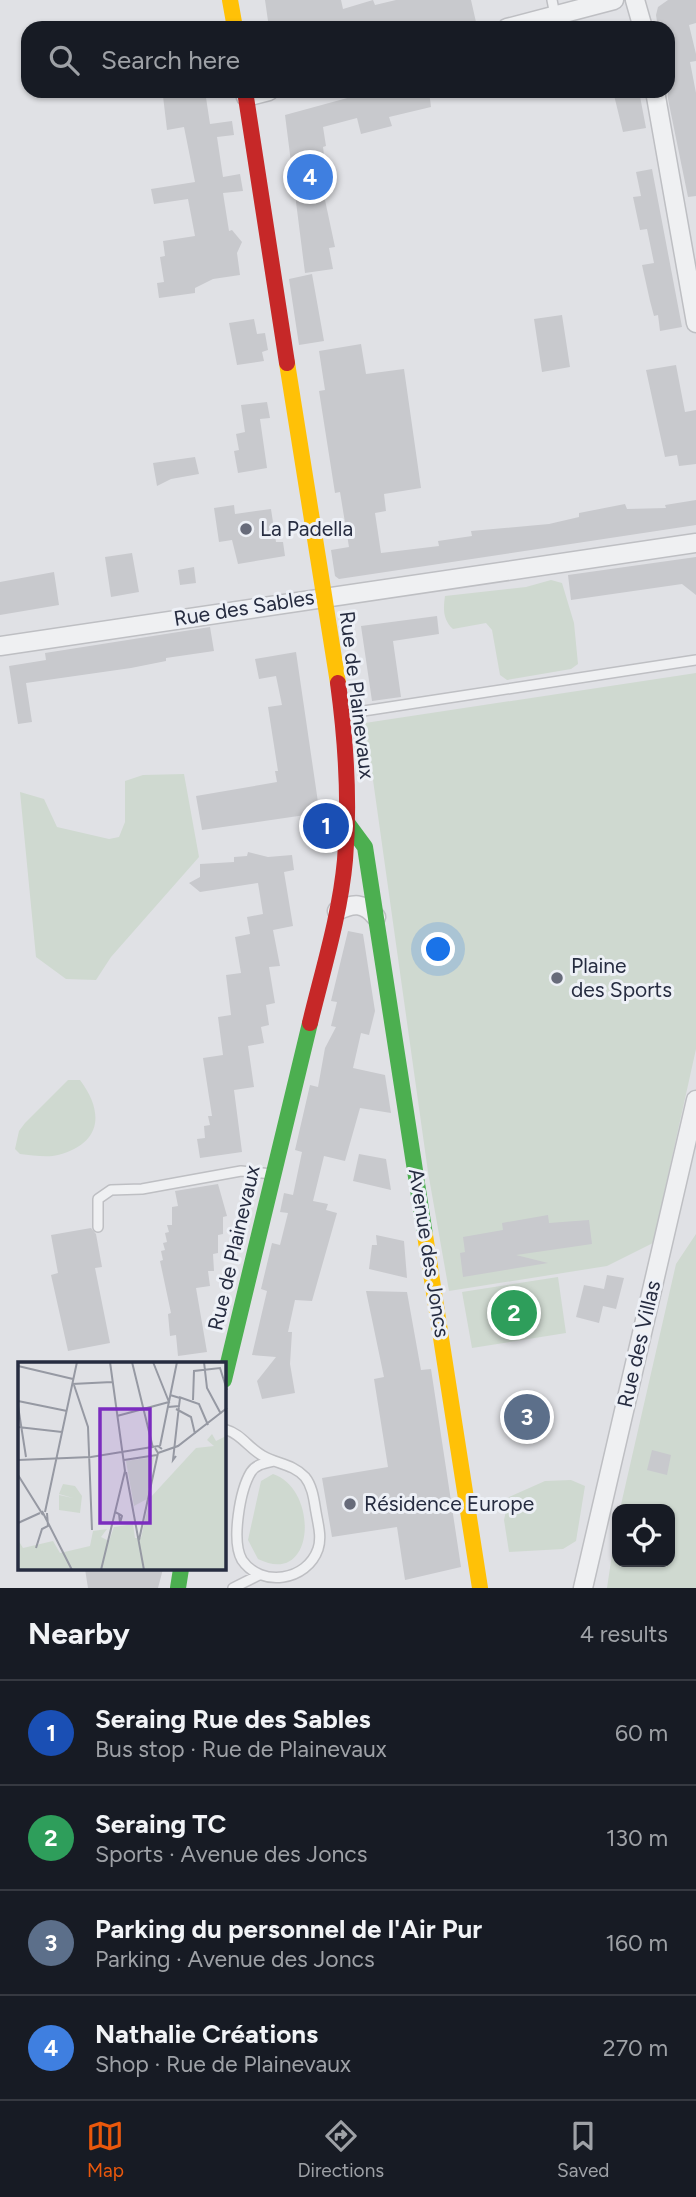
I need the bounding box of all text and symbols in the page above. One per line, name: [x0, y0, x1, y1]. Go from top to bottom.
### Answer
search box: [21, 21, 675, 98]
icon: search: [45, 41, 83, 79]
text: Search here: [101, 44, 240, 76]
pin: 4: [287, 151, 333, 203]
place label: La Padella: [260, 516, 353, 541]
marker: La Padella: [238, 521, 254, 537]
street label: Rue des Sables: [172, 584, 316, 631]
street label: Rue de Plainevaux: [335, 610, 380, 780]
pin: 1: [303, 800, 349, 852]
your location: [421, 932, 455, 966]
place label: Plaine des Sports: [571, 953, 672, 1002]
marker: Plaine des Sports: [549, 970, 565, 986]
street label: Rue de Plainevaux: [202, 1163, 265, 1333]
street label: Avenue des Joncs: [404, 1167, 455, 1339]
street label: Rue des Villas: [612, 1278, 665, 1410]
pin: 2: [491, 1287, 537, 1339]
inset map: [18, 1362, 226, 1570]
pin: 3: [504, 1391, 550, 1443]
place label: Résidence Europe: [364, 1491, 534, 1516]
marker: Résidence Europe: [342, 1496, 358, 1512]
map controls: [612, 1504, 675, 1567]
button: locate: [612, 1504, 675, 1567]
text: Nearby: [28, 1615, 130, 1652]
text: 4 results: [580, 1620, 668, 1648]
text: Seraing Rue des Sables: [95, 1703, 371, 1735]
text: 1: [46, 1719, 56, 1747]
text: 60 m: [615, 1719, 668, 1747]
text: Bus stop · Rue de Plainevaux: [95, 1735, 387, 1763]
text: Seraing TC: [95, 1808, 226, 1840]
text: 2: [44, 1824, 58, 1852]
text: 130 m: [606, 1824, 668, 1852]
text: Sports · Avenue des Joncs: [95, 1840, 368, 1868]
text: Parking du personnel de l'Air Pur: [95, 1913, 482, 1945]
text: 3: [45, 1929, 57, 1957]
text: 160 m: [605, 1929, 668, 1957]
text: Parking · Avenue des Joncs: [95, 1945, 375, 1973]
text: Nathalie Créations: [95, 2018, 318, 2050]
text: 4: [44, 2034, 58, 2062]
text: 270 m: [603, 2034, 668, 2062]
text: Shop · Rue de Plainevaux: [95, 2050, 351, 2078]
tab: Map: [86, 2117, 124, 2182]
tab: Directions: [297, 2117, 384, 2182]
tab: Saved: [557, 2117, 609, 2182]

